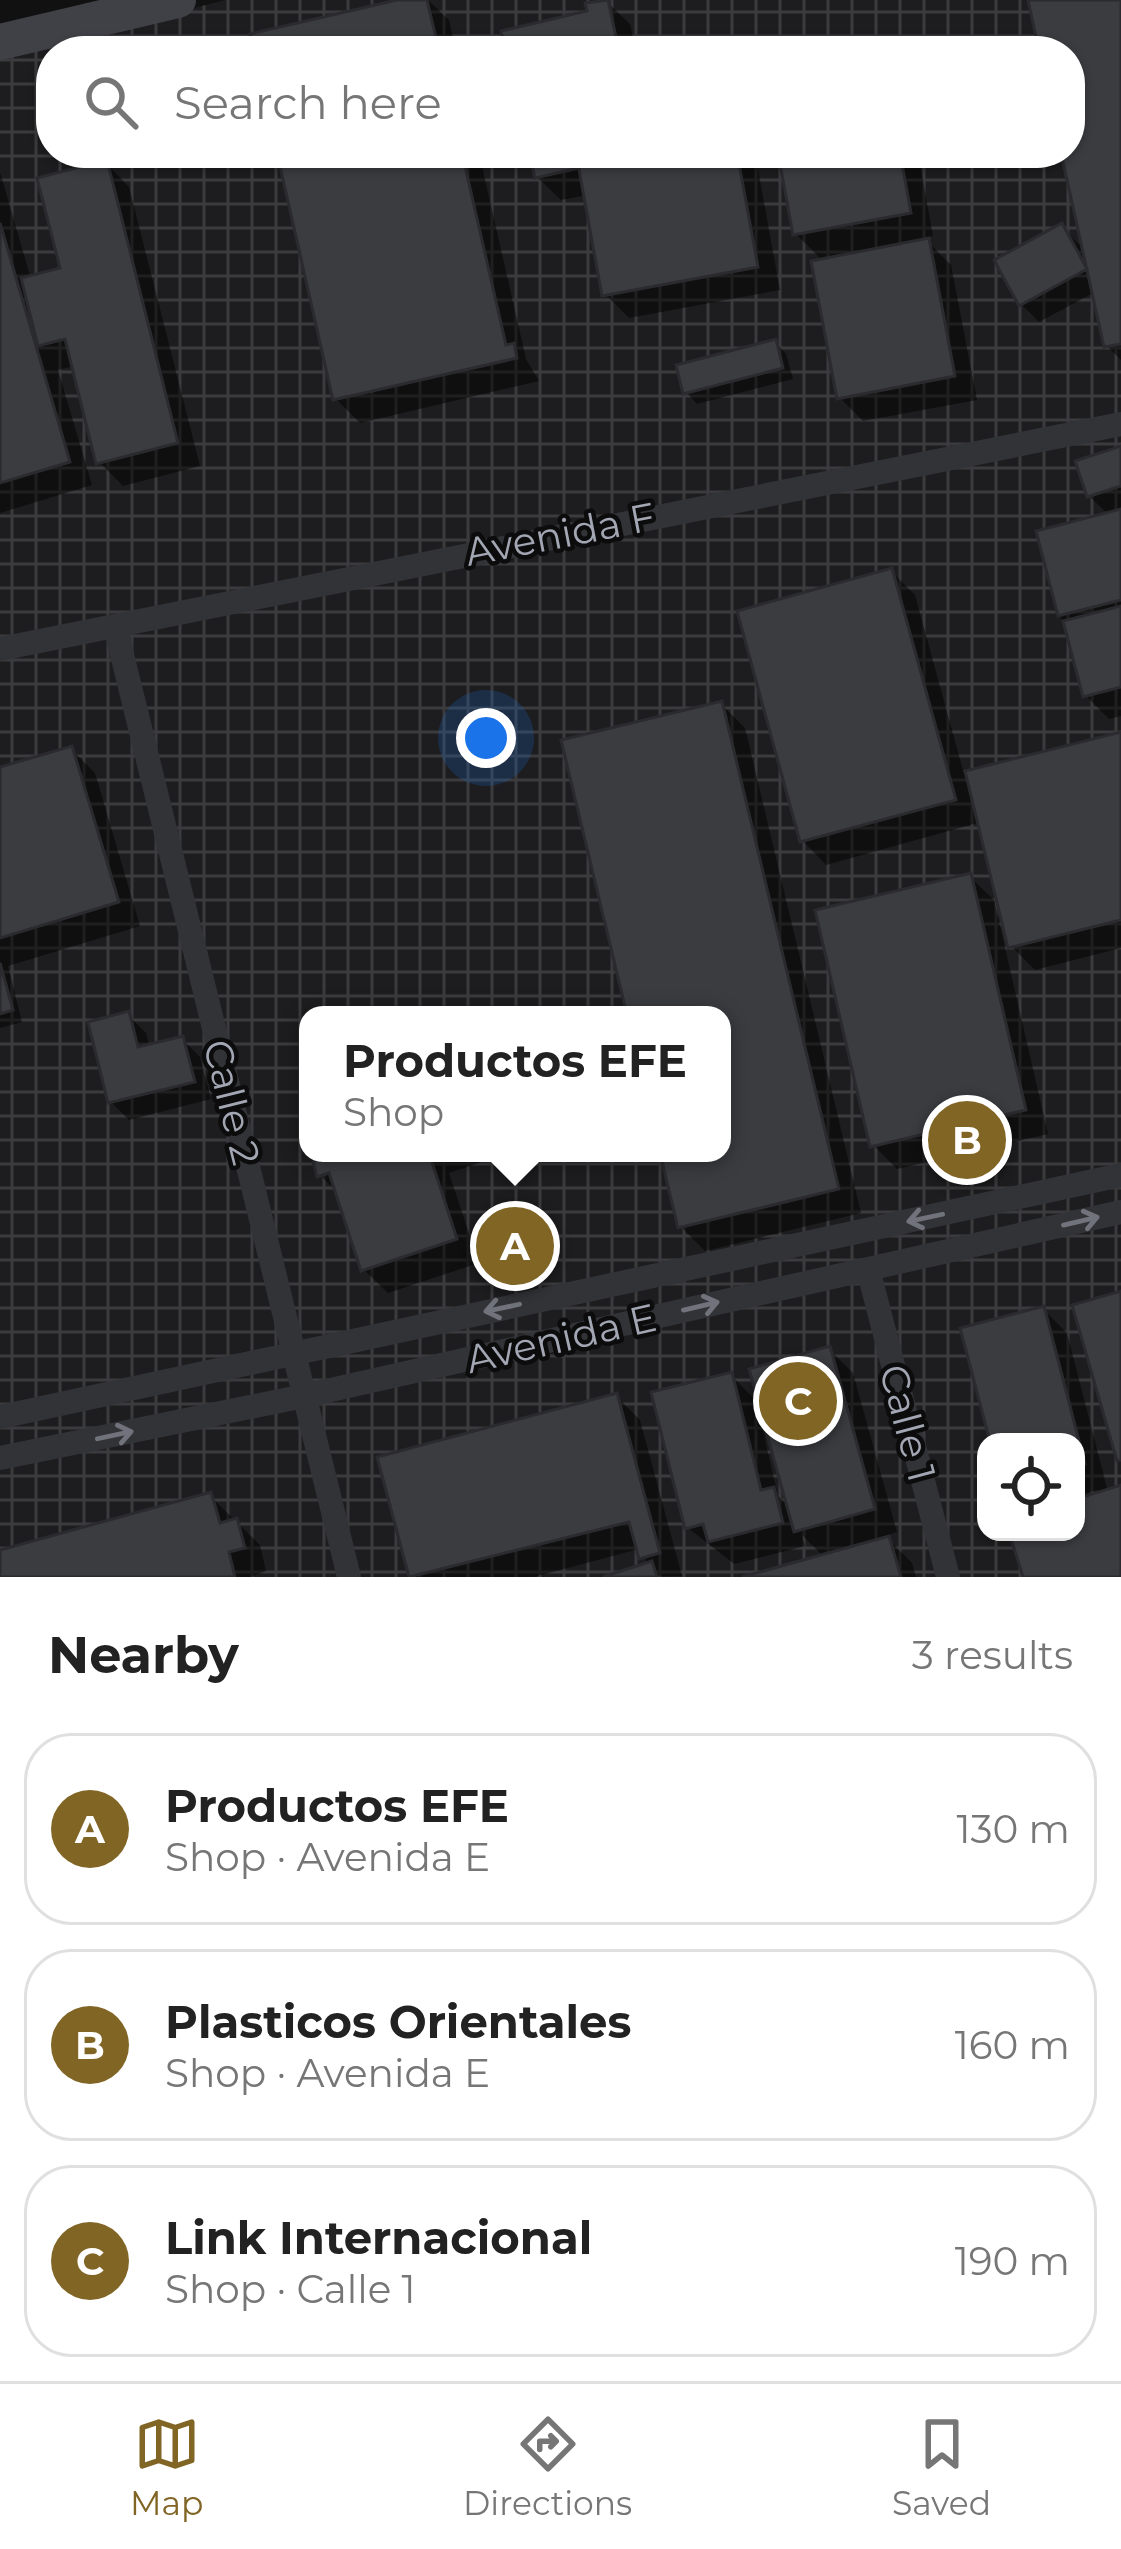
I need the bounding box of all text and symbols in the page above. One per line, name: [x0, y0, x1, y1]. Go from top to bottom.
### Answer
search box: [36, 36, 1085, 168]
icon: search: [78, 69, 144, 135]
text: Search here: [174, 75, 442, 130]
street label: Avenida F: [461, 492, 659, 576]
your location: [456, 708, 516, 768]
popup: [299, 1006, 731, 1162]
text: Productos EFE: [343, 1033, 687, 1088]
street label: Calle 2: [193, 1034, 271, 1170]
text: Shop: [343, 1088, 444, 1136]
pin: B: [928, 1095, 1006, 1185]
pin: A: [476, 1201, 554, 1291]
one-way arrow: [906, 1208, 944, 1231]
one-way arrow: [1062, 1208, 1100, 1231]
street label: Avenida E: [461, 1293, 661, 1383]
one-way arrow: [681, 1294, 719, 1317]
one-way arrow: [484, 1298, 522, 1321]
pin: C: [759, 1356, 837, 1446]
street label: Calle 1: [869, 1359, 947, 1487]
one-way arrow: [94, 1423, 133, 1445]
map controls: [977, 1433, 1085, 1541]
button: locate: [977, 1433, 1085, 1541]
text: Nearby: [48, 1624, 239, 1686]
text: 3 results: [912, 1631, 1073, 1679]
text: Productos EFE: [165, 1778, 509, 1833]
text: A: [75, 1805, 105, 1853]
text: 130 m: [957, 1805, 1070, 1853]
text: Shop · Avenida E: [165, 1833, 490, 1881]
text: Plasticos Orientales: [165, 1994, 631, 2049]
text: B: [75, 2021, 105, 2069]
text: 160 m: [955, 2021, 1070, 2069]
text: Shop · Avenida E: [165, 2049, 490, 2097]
text: Link Internacional: [165, 2210, 592, 2265]
text: C: [76, 2237, 104, 2285]
text: 190 m: [955, 2237, 1070, 2285]
text: Shop · Calle 1: [165, 2265, 416, 2313]
tab: Map: [130, 2411, 203, 2523]
tab: Directions: [463, 2411, 632, 2523]
tab: Saved: [892, 2411, 991, 2523]

